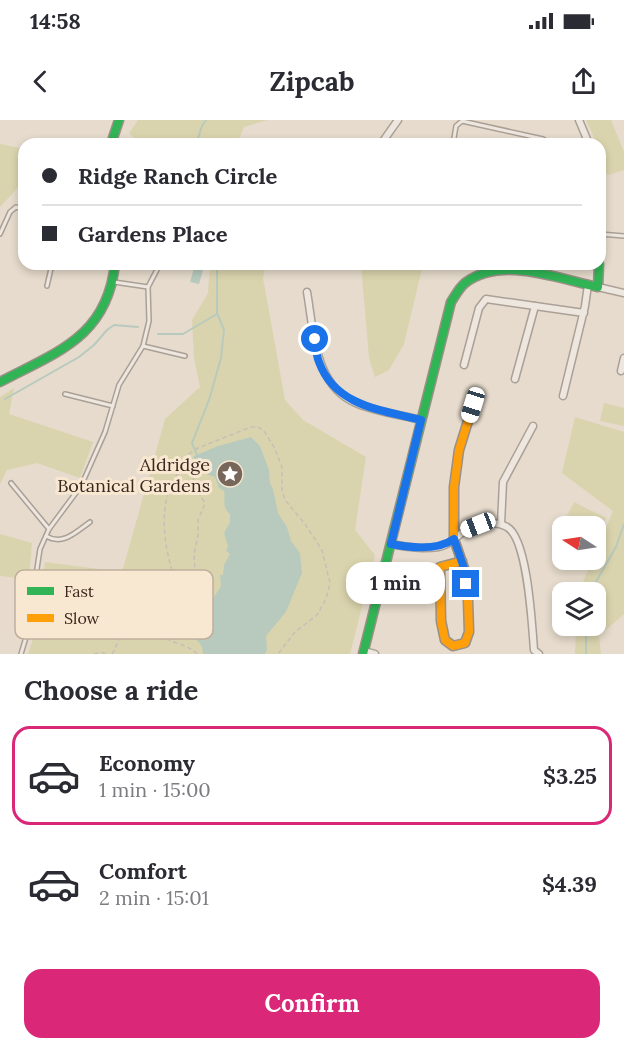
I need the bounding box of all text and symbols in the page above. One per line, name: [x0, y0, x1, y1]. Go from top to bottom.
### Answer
text: 14:58: [30, 7, 81, 35]
text: Zipcab: [270, 64, 354, 98]
icon: back: [24, 65, 57, 98]
icon: share: [567, 65, 600, 98]
text: Ridge Ranch Circle: [78, 162, 277, 190]
text: Gardens Place: [78, 220, 228, 248]
route start: [301, 325, 328, 352]
car: [459, 385, 487, 425]
place label: Aldridge Botanical Gardens: [57, 453, 210, 497]
place icon: Aldridge Botanical Gardens: [215, 459, 245, 489]
car: [458, 510, 498, 540]
north arrow: [552, 516, 606, 570]
map controls: [552, 516, 606, 636]
callout: 1 min: [346, 563, 445, 605]
legend: [15, 570, 213, 639]
text: 1 min: [370, 570, 421, 595]
route end: [452, 570, 479, 597]
text: Fast: [64, 581, 95, 601]
button: layers: [552, 582, 606, 636]
text: Slow: [64, 608, 100, 628]
text: Choose a ride: [24, 673, 198, 707]
icon: car: [27, 749, 81, 803]
text: Economy: [99, 749, 195, 777]
text: $3.25: [543, 762, 597, 790]
text: 1 min · 15:00: [99, 777, 211, 802]
icon: car: [27, 857, 81, 911]
text: Comfort: [99, 857, 187, 885]
text: $4.39: [542, 870, 597, 898]
text: 2 min · 15:01: [99, 885, 209, 910]
button: Confirm: [24, 969, 600, 1038]

